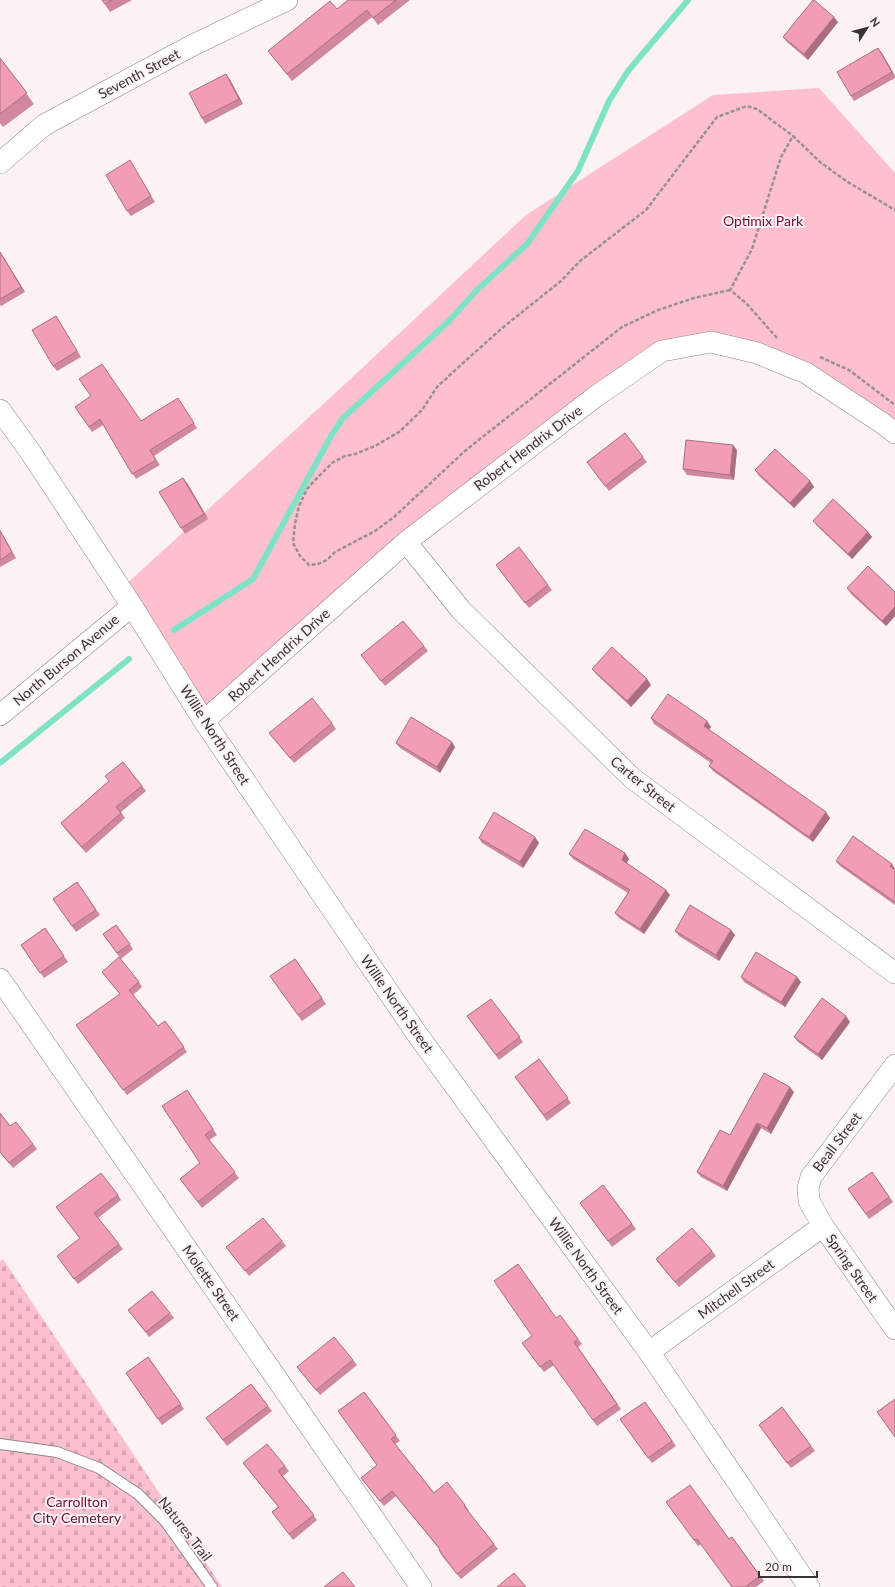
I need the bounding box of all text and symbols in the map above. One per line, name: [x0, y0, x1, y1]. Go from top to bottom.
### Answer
north arrow: [847, 8, 887, 48]
text: N: [868, 15, 883, 29]
street label: Seventh Street: [95, 45, 183, 102]
park label: Optimix Park: [723, 212, 804, 229]
street label: Robert Hendrix Drive: [470, 401, 585, 494]
street label: Robert Hendrix Drive: [224, 604, 333, 705]
street label: North Burson Avenue: [9, 610, 122, 709]
street label: Willie North Street: [177, 682, 254, 788]
street label: Carter Street: [607, 752, 679, 815]
street label: Willie North Street: [357, 952, 438, 1056]
street label: Beall Street: [809, 1108, 865, 1175]
street label: Willie North Street: [546, 1214, 627, 1317]
street label: Spring Street: [823, 1230, 882, 1305]
street label: Molette Street: [179, 1241, 244, 1324]
street label: Mitchell Street: [694, 1255, 777, 1322]
park label: Carrollton City Cemetery: [33, 1493, 122, 1526]
street label: Natures Trail: [155, 1493, 216, 1564]
scale bar: [759, 1553, 817, 1579]
text: 20 m: [765, 1559, 792, 1574]

